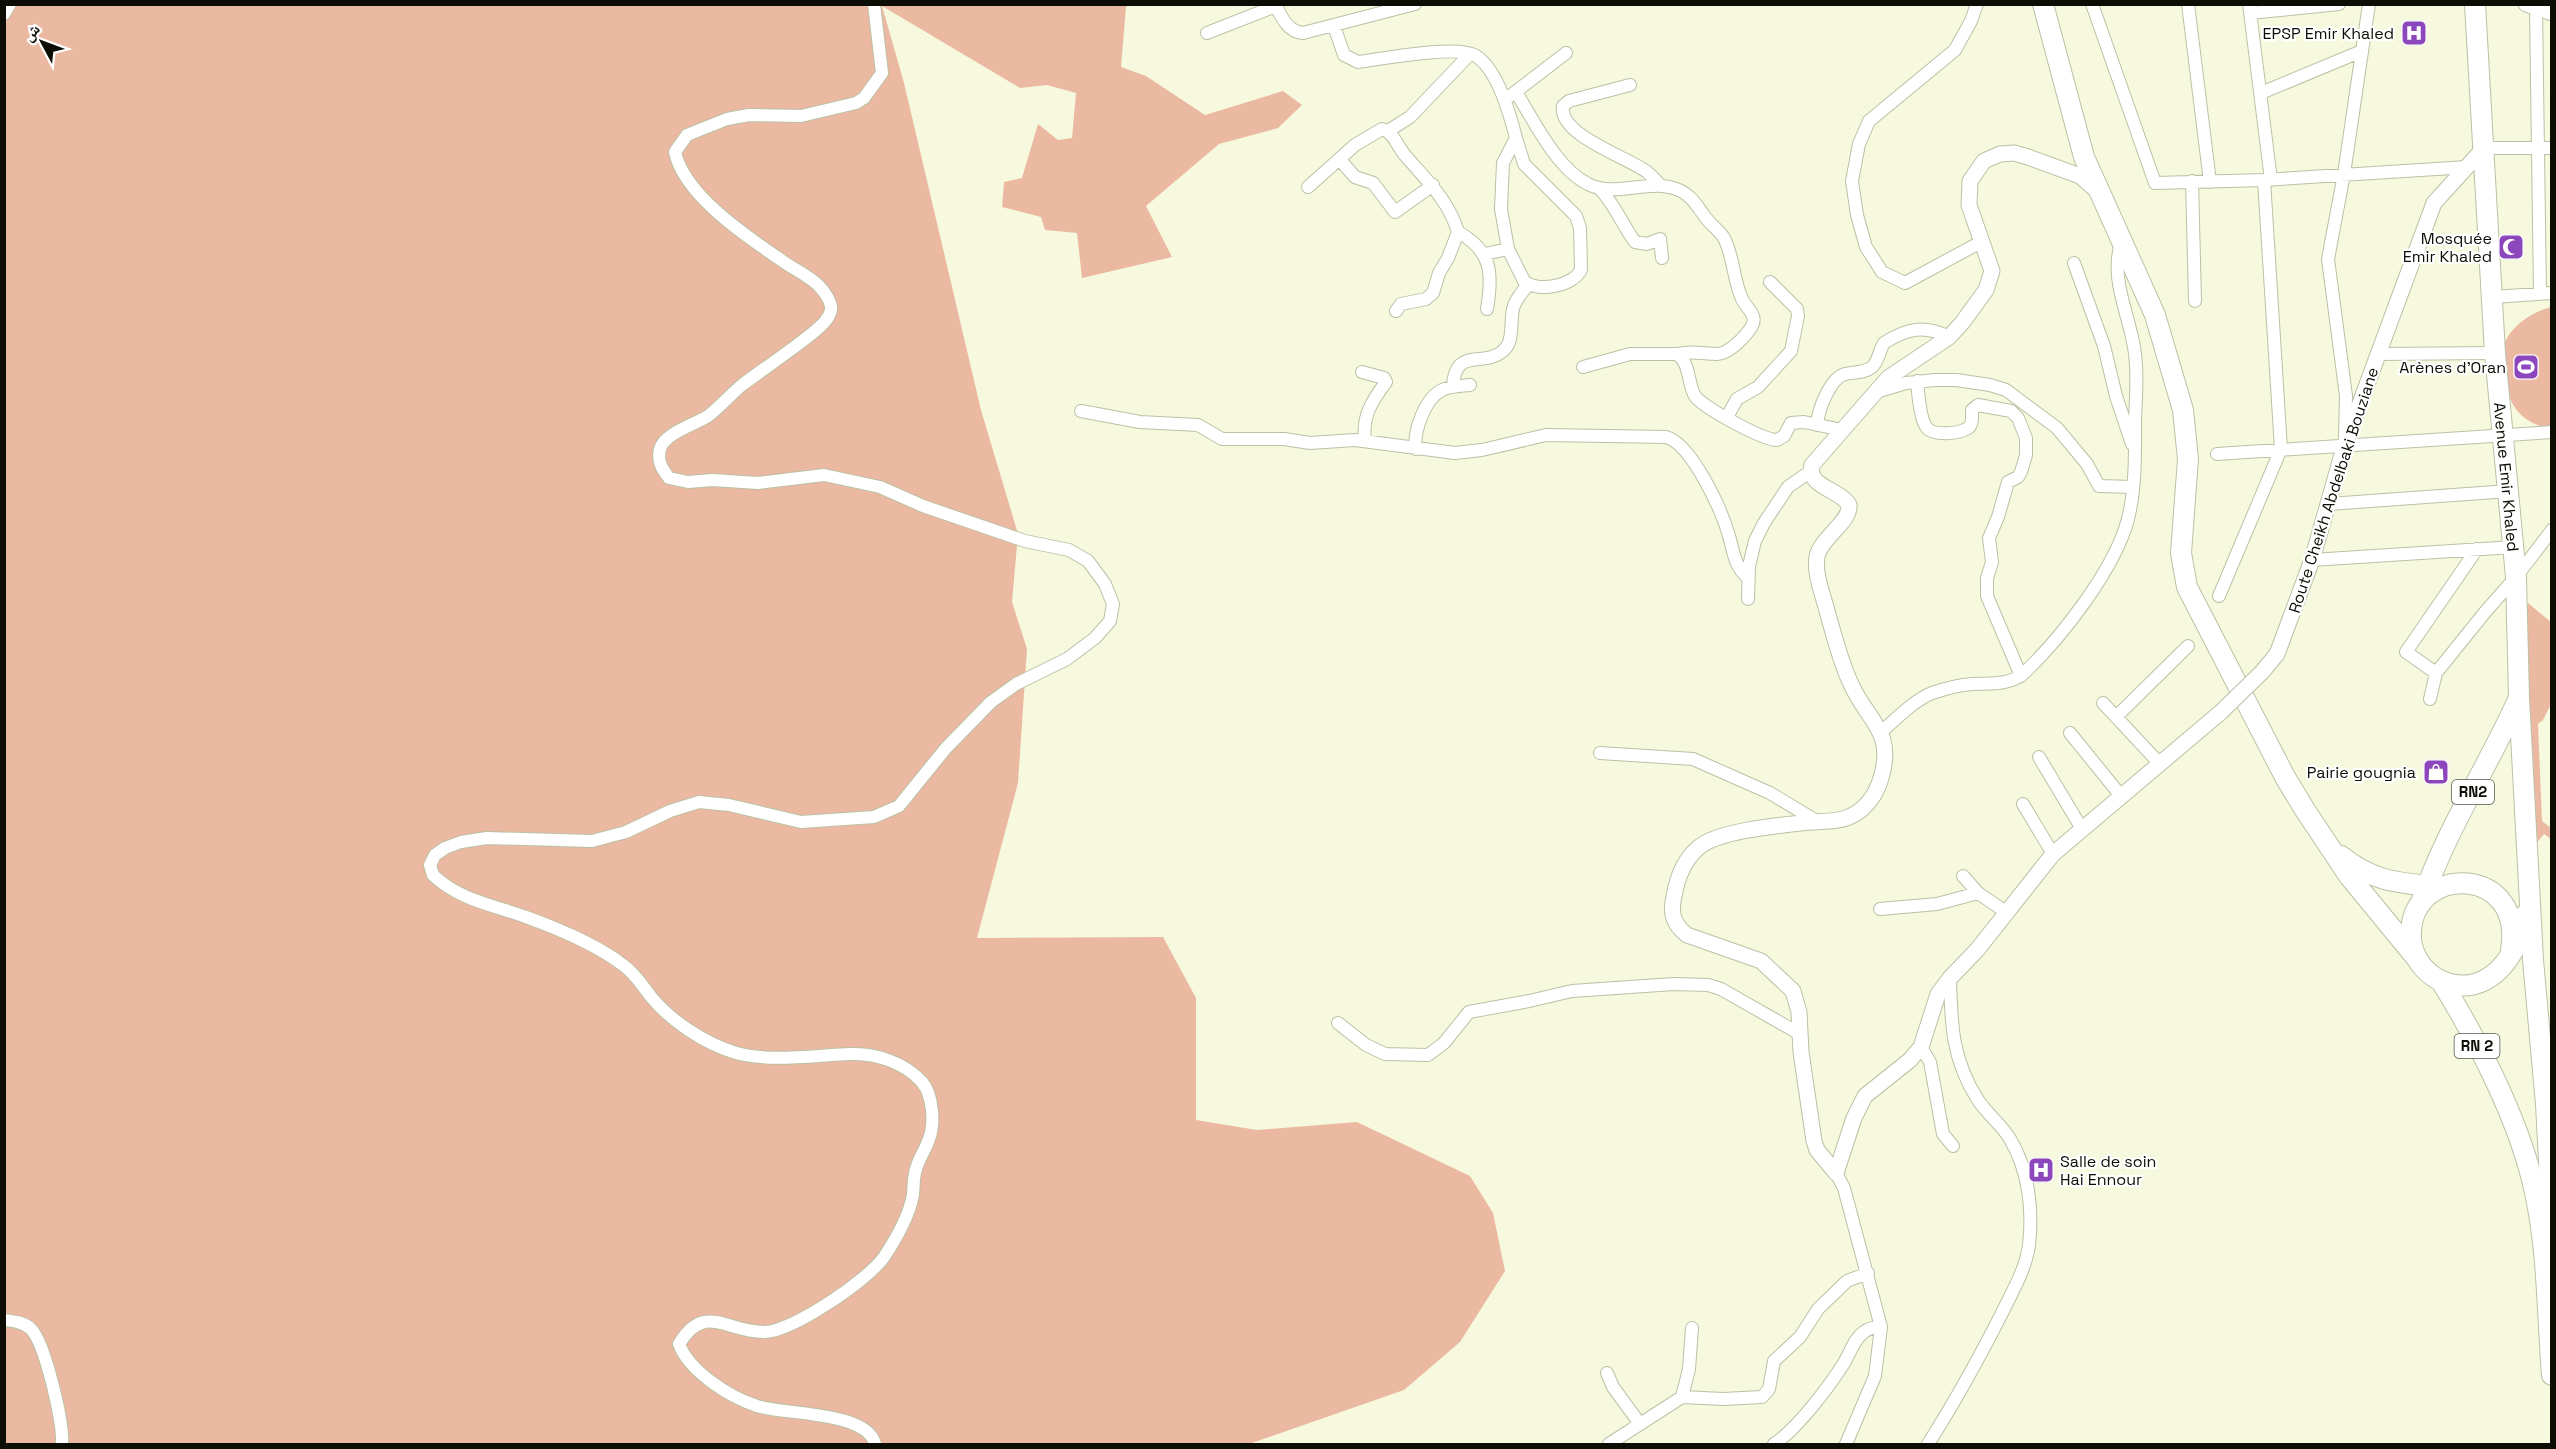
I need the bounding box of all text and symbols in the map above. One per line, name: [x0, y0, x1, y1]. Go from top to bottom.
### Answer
north arrow: [12, 12, 72, 72]
hospital icon: EPSP Emir Khaled: [2399, 18, 2429, 48]
text: ش: [18, 19, 45, 46]
place label: EPSP Emir Khaled: [2263, 23, 2394, 44]
place label: Mosquée Emir Khaled: [2403, 228, 2492, 267]
mosque icon: Mosquée Emir Khaled: [2496, 232, 2526, 262]
sports icon: Arènes d'Oran: [2511, 352, 2541, 382]
place label: Arènes d'Oran: [2399, 357, 2506, 378]
street label: Route Cheikh Abdelbaki Bouziane: [2284, 364, 2383, 616]
street label: Avenue Emir Khaled: [2489, 401, 2524, 553]
shop icon: Pairie gougnia: [2421, 757, 2451, 787]
place label: Pairie gougnia: [2307, 762, 2416, 783]
road number: RN2: [2452, 780, 2494, 804]
road number: RN 2: [2454, 1034, 2500, 1058]
place label: Salle de soin Hai Ennour: [2060, 1151, 2156, 1190]
hospital icon: Salle de soin Hai Ennour: [2026, 1155, 2056, 1185]

